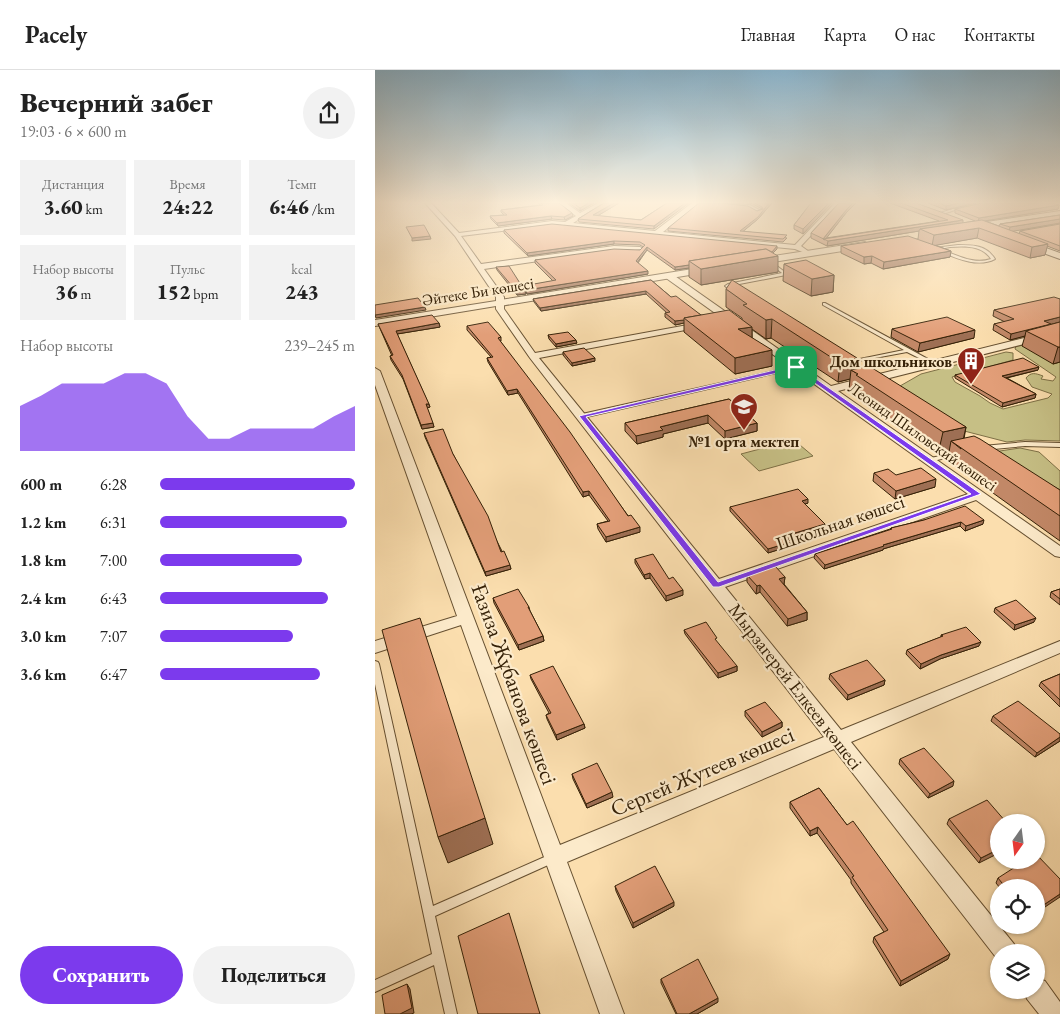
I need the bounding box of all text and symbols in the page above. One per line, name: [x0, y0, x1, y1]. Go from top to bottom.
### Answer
text: Pacely: [25, 19, 87, 50]
text: Главная: [741, 23, 795, 46]
text: Карта: [823, 23, 866, 46]
text: О нас: [894, 23, 936, 46]
text: Контакты: [964, 23, 1035, 46]
text: Вечерний забег: [20, 84, 213, 120]
button: share: [303, 87, 355, 139]
text: 19:03 · 6 × 600 m: [20, 121, 127, 142]
text: Дистанция: [42, 175, 104, 193]
text: Время: [170, 175, 205, 193]
text: Темп: [287, 175, 316, 193]
text: 3.60: [43, 193, 83, 220]
text: 24:22: [162, 193, 213, 220]
text: 6:46: [269, 193, 309, 220]
text: km: [83, 200, 103, 218]
text: /km: [309, 200, 335, 218]
text: Набор высоты: [32, 260, 114, 278]
text: Пульс: [170, 260, 205, 278]
text: kcal: [291, 260, 312, 278]
street label: Әйтеке Би көшесі: [421, 272, 535, 311]
text: 36: [55, 278, 78, 305]
text: 152: [156, 278, 190, 305]
text: 243: [285, 278, 319, 305]
text: m: [78, 285, 91, 303]
text: bpm: [190, 285, 219, 303]
text: Набор высоты: [20, 335, 113, 356]
text: 239–245 m: [284, 335, 355, 356]
pin: [775, 346, 817, 388]
building icon: Дом школьников: [956, 346, 986, 385]
place label: Дом школьников: [830, 351, 952, 372]
icon: arrive: [782, 353, 810, 381]
street label: Леонид Шиловский көшесі: [844, 377, 1001, 496]
school or university icon: №1 орта мектеп: [729, 392, 759, 431]
place label: №1 орта мектеп: [689, 431, 799, 452]
text: 600 m: [20, 474, 62, 495]
text: 6:28: [100, 474, 127, 495]
street label: Школьная көшесі: [773, 489, 908, 556]
text: 1.2 km: [20, 512, 66, 533]
text: 6:31: [100, 512, 127, 533]
text: 1.8 km: [20, 550, 66, 571]
text: 7:00: [100, 550, 127, 571]
street label: Ғазиза Жұбанова көшесі: [465, 580, 564, 789]
text: 2.4 km: [20, 588, 66, 609]
text: 6:43: [100, 588, 127, 609]
street label: Мырзагерей Елкеев көшесі: [723, 598, 869, 775]
text: 3.0 km: [20, 626, 66, 647]
text: 7:07: [100, 626, 127, 647]
text: 3.6 km: [20, 664, 66, 685]
text: 6:47: [100, 664, 127, 685]
street label: Сергей Жутеев көшесі: [606, 720, 799, 823]
north arrow: [990, 814, 1045, 869]
map controls: [990, 814, 1045, 999]
button: locate: [990, 879, 1045, 934]
button: layers: [990, 944, 1045, 999]
button: Сохранить: [20, 946, 183, 1004]
button: Поделиться: [193, 946, 355, 1004]

